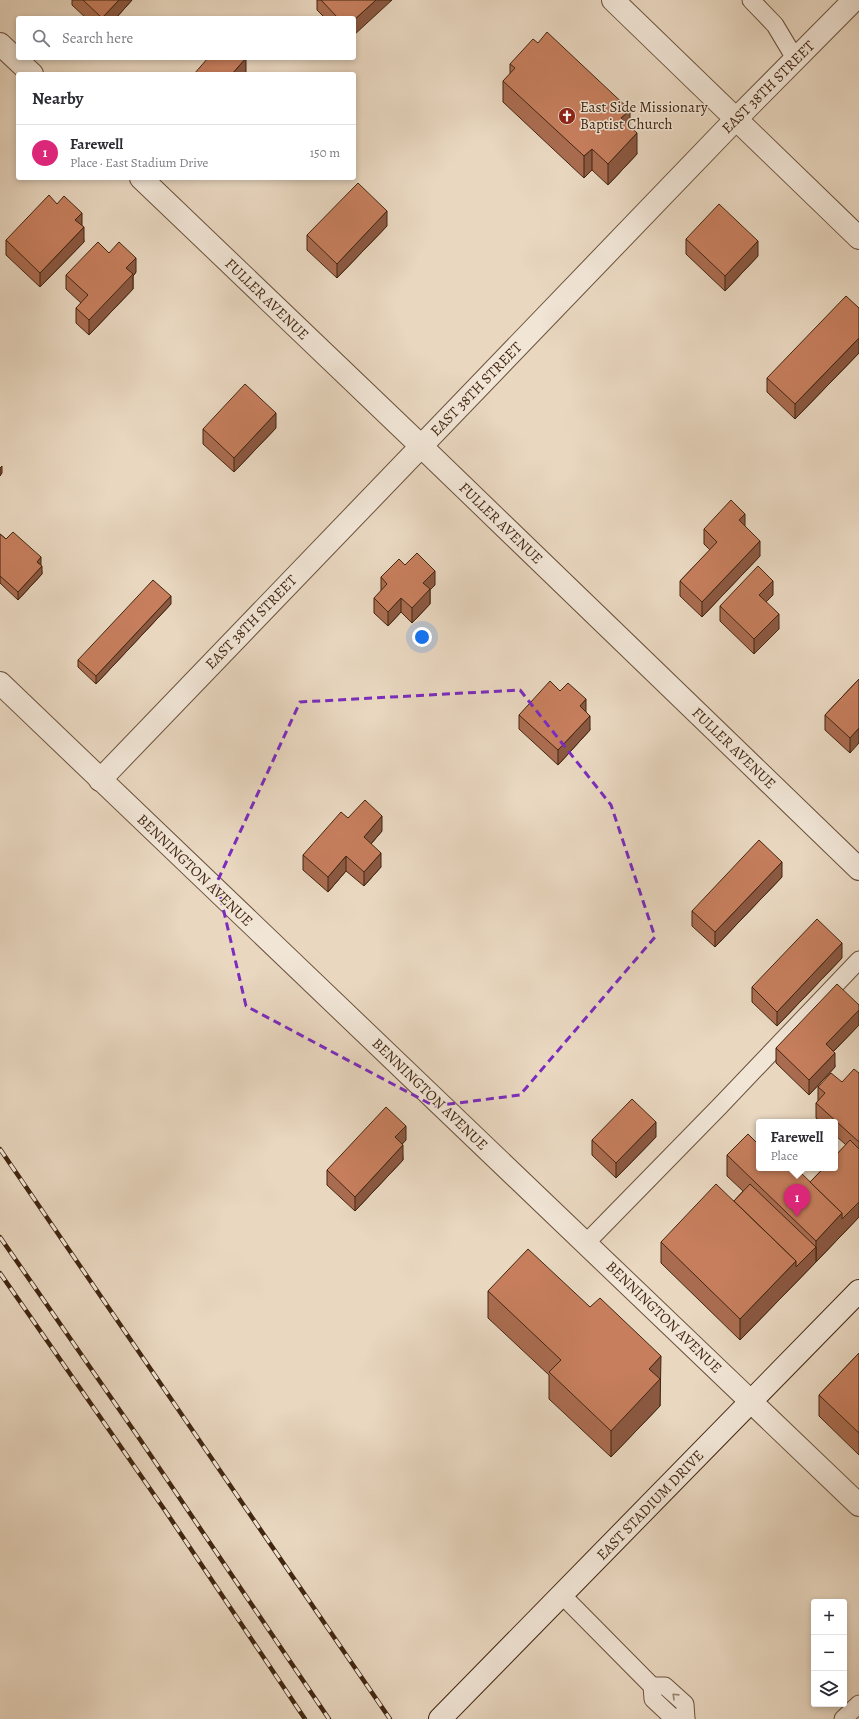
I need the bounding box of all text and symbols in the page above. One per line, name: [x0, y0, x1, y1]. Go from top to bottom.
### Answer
search box: [16, 16, 356, 60]
icon: search: [30, 27, 52, 49]
text: Search here: [62, 28, 133, 48]
street label: EAST 38TH STREET: [717, 36, 819, 138]
text: Nearby: [32, 87, 83, 110]
place label: East Side Missionary Baptist Church: [580, 97, 708, 134]
church icon: East Side Missionary Baptist Church: [557, 106, 577, 126]
text: Farewell: [70, 134, 123, 154]
text: 1: [43, 144, 47, 161]
text: 150 m: [310, 144, 340, 161]
text: Place · East Stadium Drive: [70, 154, 208, 171]
street label: FULLER AVENUE: [221, 254, 313, 344]
street label: EAST 38TH STREET: [426, 337, 527, 441]
street label: FULLER AVENUE: [455, 478, 547, 568]
street label: EAST 38TH STREET: [201, 570, 302, 674]
your location: [412, 627, 432, 647]
street label: FULLER AVENUE: [688, 703, 780, 793]
street label: BENNINGTON AVENUE: [133, 809, 257, 931]
street label: BENNINGTON AVENUE: [368, 1033, 492, 1155]
popup: [756, 1119, 838, 1171]
text: Farewell: [770, 1127, 824, 1147]
text: Place: [770, 1147, 798, 1164]
pin: 1: [784, 1184, 810, 1217]
street label: BENNINGTON AVENUE: [602, 1256, 726, 1378]
street label: EAST STADIUM DRIVE: [592, 1445, 708, 1565]
map controls: [811, 1599, 847, 1707]
button: +: [811, 1599, 847, 1635]
button: −: [811, 1635, 847, 1671]
button: layers: [811, 1671, 847, 1707]
one-way arrow: [672, 1693, 680, 1700]

